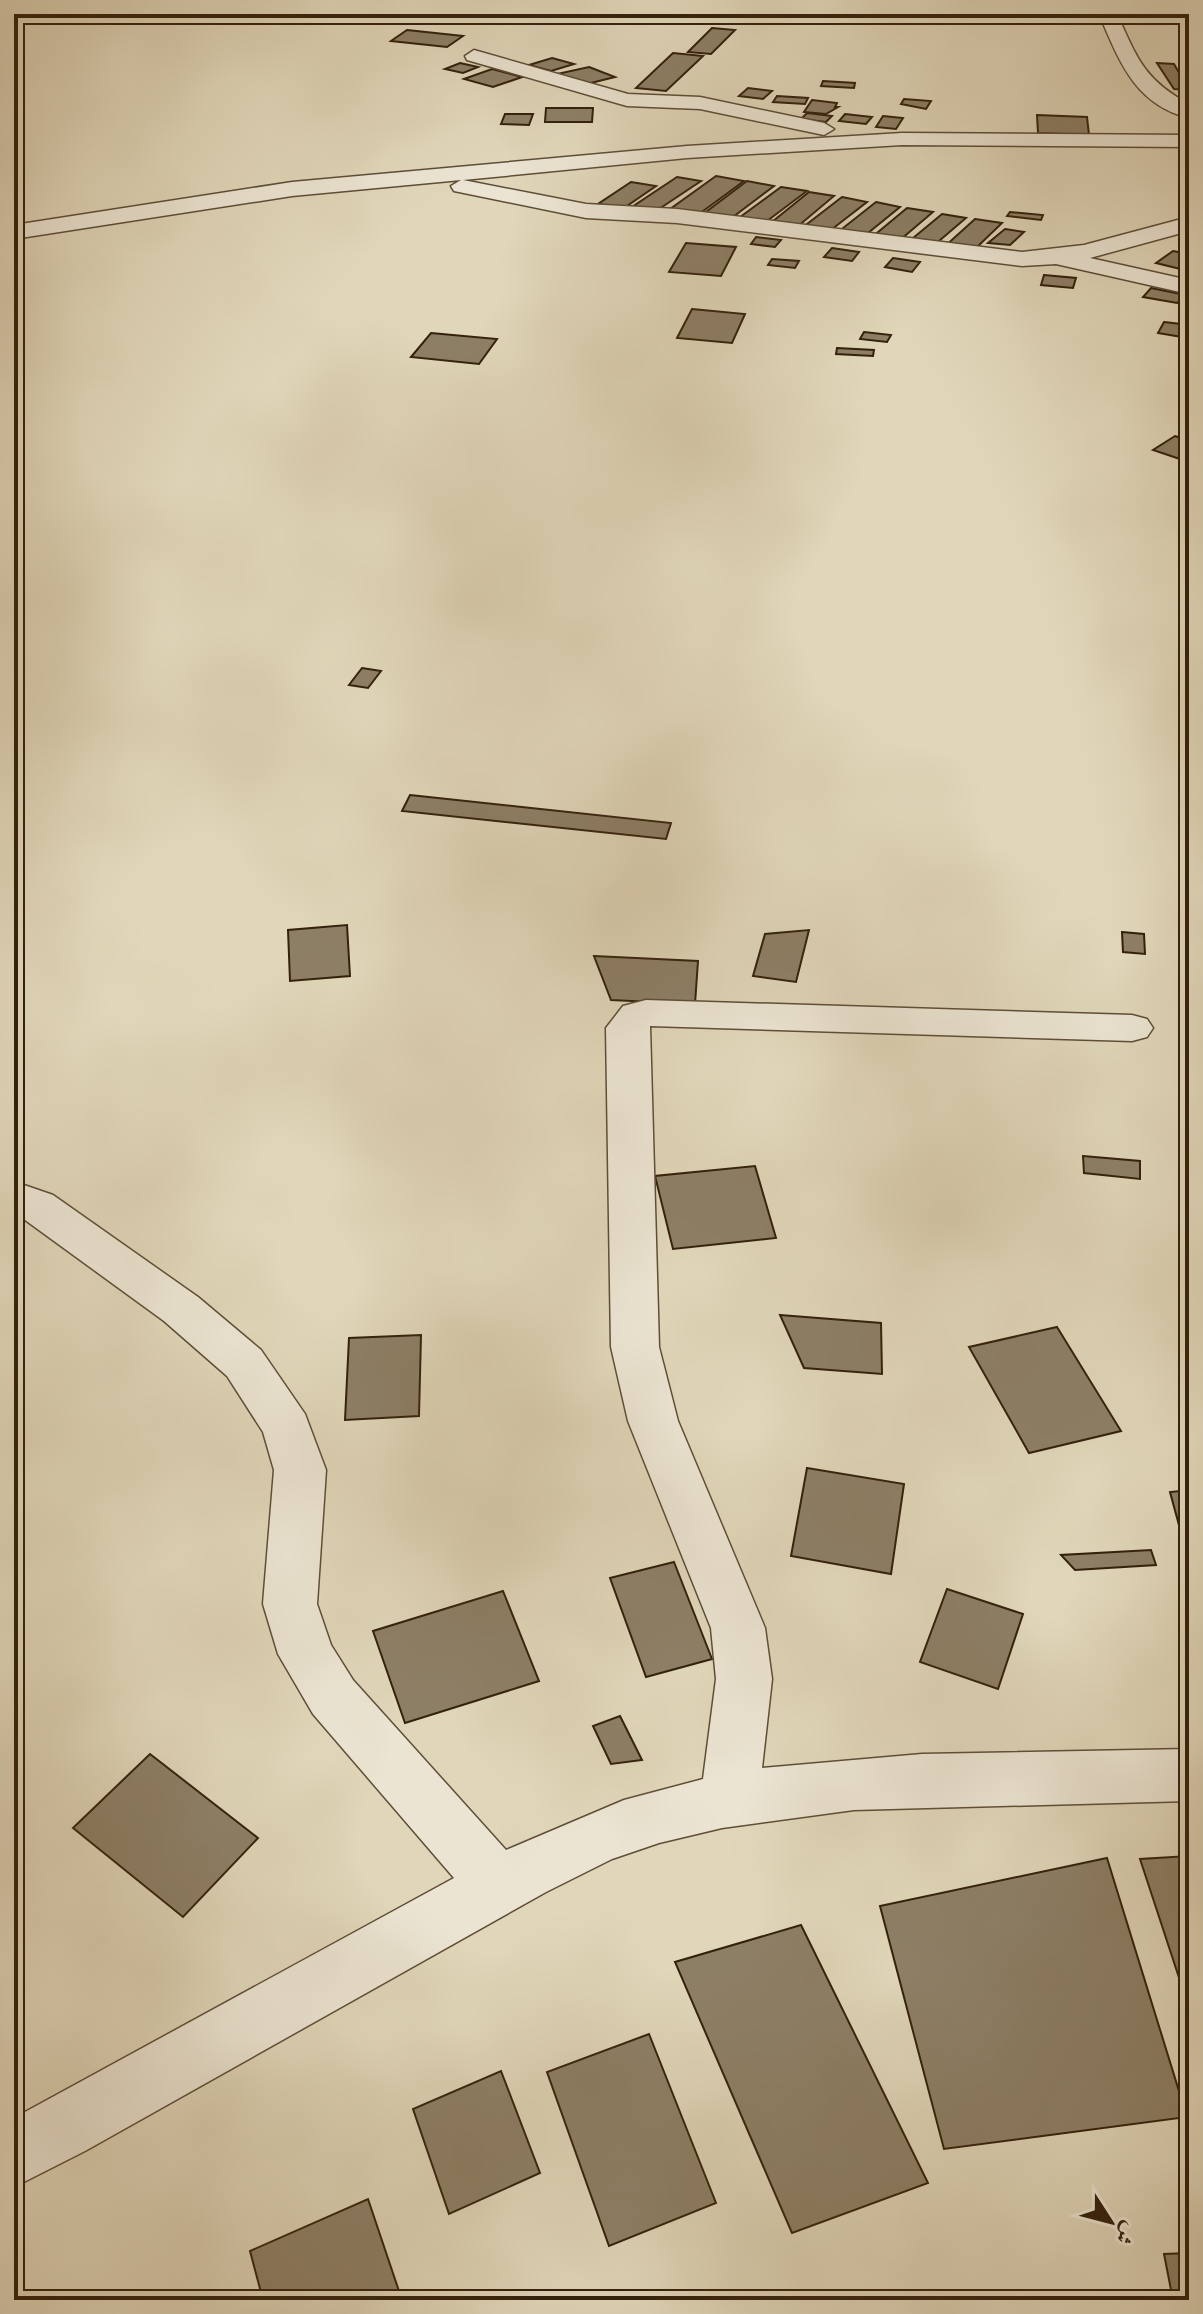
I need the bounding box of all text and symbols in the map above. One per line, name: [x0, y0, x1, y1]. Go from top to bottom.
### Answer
north arrow: [1071, 2182, 1151, 2262]
text: ش: [1109, 2216, 1144, 2250]

